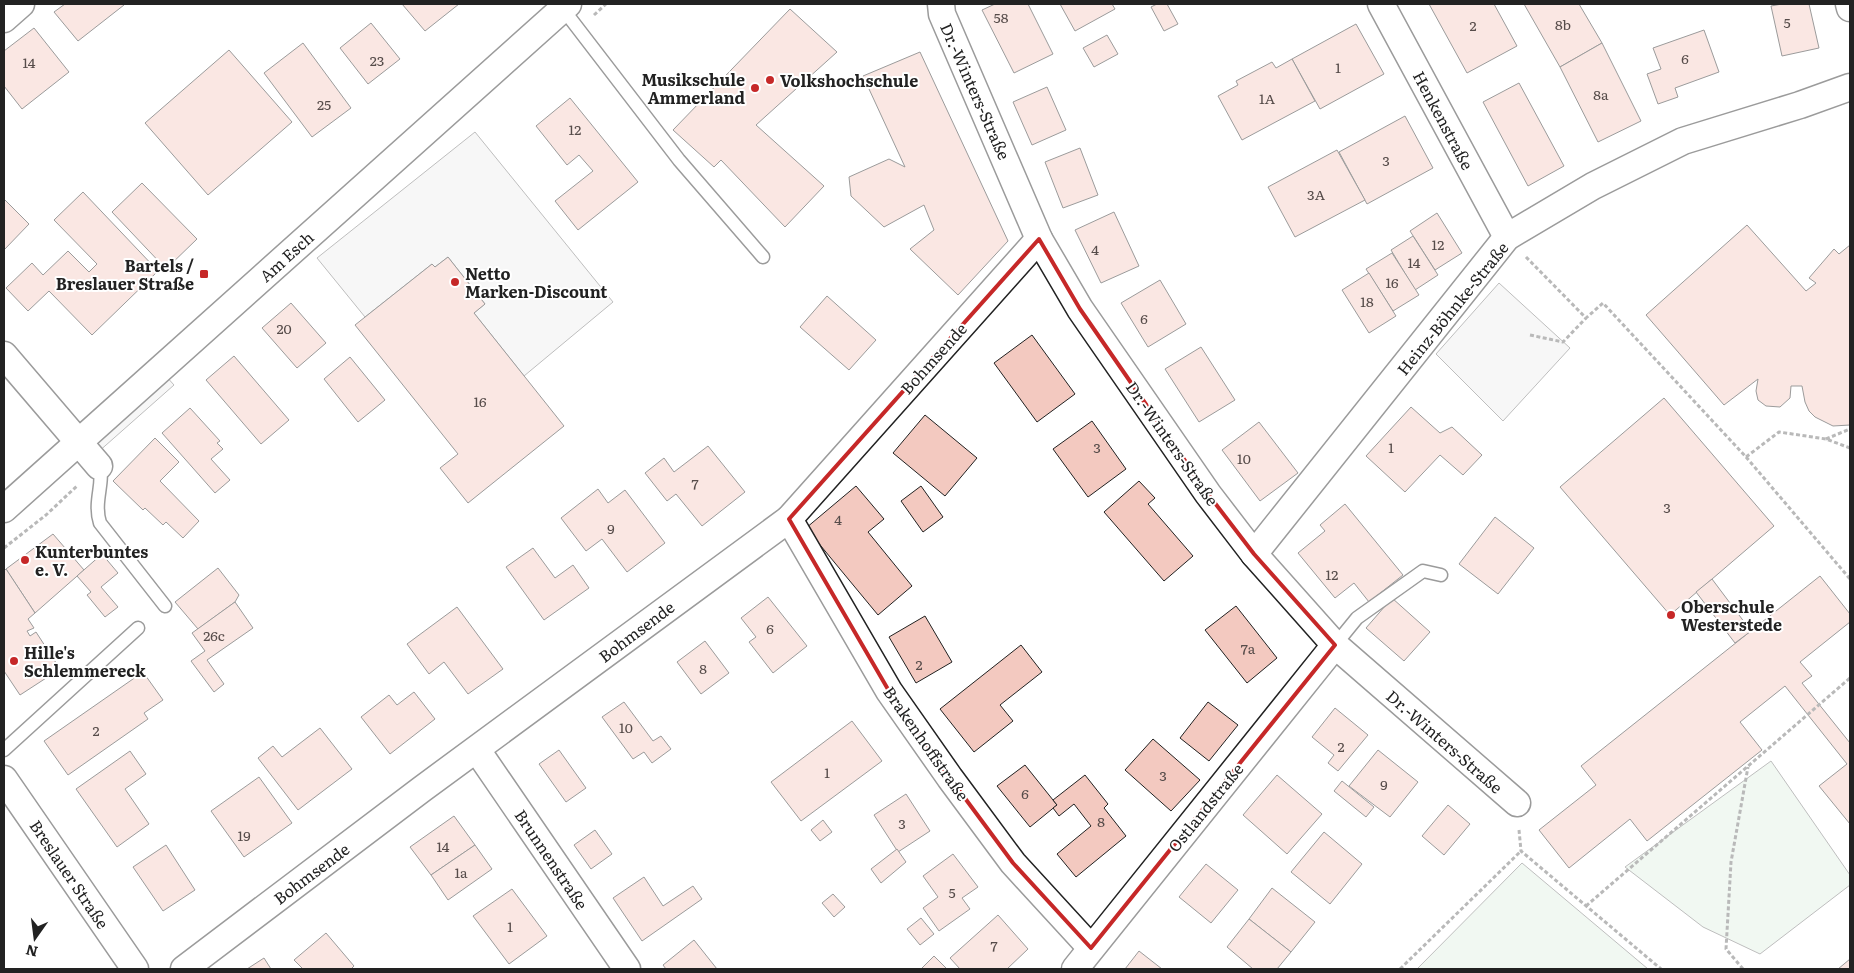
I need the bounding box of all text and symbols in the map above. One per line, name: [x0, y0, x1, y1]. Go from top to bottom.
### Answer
house number: 58: [994, 7, 1009, 27]
house number: 5: [1783, 12, 1791, 32]
house number: 8b: [1555, 14, 1571, 34]
house number: 2: [1469, 15, 1477, 35]
street label: Dr.-Winters-Straße: [935, 19, 1017, 163]
house number: 6: [1681, 48, 1689, 68]
house number: 23: [370, 50, 384, 70]
house number: 14: [23, 52, 36, 72]
house number: 1: [1335, 57, 1341, 77]
street label: Henkenstraße: [1408, 66, 1480, 174]
place label: Musikschule Ammerland: [641, 67, 745, 109]
place label: Volkshochschule: [780, 68, 918, 92]
marker: Volkshochschule: [764, 74, 776, 86]
marker: Musikschule Ammerland: [749, 82, 761, 94]
house number: 8a: [1593, 84, 1609, 104]
house number: 1A: [1259, 88, 1276, 108]
house number: 25: [317, 94, 331, 114]
house number: 12: [569, 119, 581, 139]
house number: 3: [1382, 150, 1390, 170]
house number: 3A: [1307, 184, 1326, 204]
street label: Am Esch: [253, 225, 319, 287]
house number: 12: [1432, 234, 1444, 254]
street label: Heinz-Böhnke-Straße: [1391, 236, 1513, 380]
house number: 4: [1091, 239, 1099, 259]
house number: 14: [1408, 252, 1421, 272]
place label: Bartels / Breslauer Straße: [56, 253, 194, 295]
place label: Netto Marken-Discount: [465, 261, 607, 303]
marker: Bartels / Breslauer Straße: [198, 268, 210, 280]
house number: 16: [1385, 272, 1399, 292]
marker: Netto Marken-Discount: [449, 276, 461, 288]
house number: 18: [1360, 291, 1374, 311]
house number: 6: [1140, 308, 1148, 328]
street label: Bohmsende: [894, 317, 972, 399]
house number: 20: [276, 318, 292, 338]
street label: Dr.-Winters-Straße: [1121, 376, 1225, 510]
house number: 16: [473, 391, 487, 411]
house number: 3: [1093, 437, 1101, 457]
house number: 1: [1388, 437, 1394, 457]
house number: 10: [1237, 448, 1251, 468]
house number: 7: [691, 473, 699, 493]
house number: 3: [1663, 497, 1671, 517]
house number: 4: [834, 509, 842, 529]
house number: 9: [607, 518, 615, 538]
place label: Kunterbuntes e. V.: [35, 539, 148, 581]
marker: Kunterbuntes e. V.: [19, 554, 31, 566]
house number: 12: [1326, 564, 1338, 584]
place label: Oberschule Westerstede: [1681, 594, 1782, 636]
street label: Bohmsende: [593, 595, 679, 667]
marker: Oberschule Westerstede: [1665, 609, 1677, 621]
house number: 6: [766, 618, 774, 638]
house number: 26c: [203, 625, 225, 645]
house number: 7a: [1241, 638, 1256, 658]
place label: Hille's Schlemmereck: [24, 640, 146, 682]
house number: 2: [915, 654, 923, 674]
marker: Hille's Schlemmereck: [8, 655, 20, 667]
house number: 8: [699, 658, 707, 678]
street label: Brakenhoffstraße: [879, 681, 975, 805]
street label: Dr.-Winters-Straße: [1382, 684, 1508, 798]
house number: 10: [619, 717, 633, 737]
house number: 2: [92, 720, 100, 740]
house number: 2: [1337, 736, 1345, 756]
street label: Ostlandstraße: [1162, 757, 1248, 857]
house number: 1: [824, 762, 830, 782]
house number: 3: [1159, 765, 1167, 785]
house number: 9: [1380, 774, 1388, 794]
house number: 6: [1021, 783, 1029, 803]
street label: Brunnenstraße: [510, 804, 594, 914]
house number: 8: [1097, 811, 1105, 831]
house number: 3: [898, 813, 906, 833]
street label: Breslauer Straße: [25, 815, 115, 933]
house number: 19: [237, 825, 251, 845]
house number: 14: [437, 836, 450, 856]
street label: Bohmsende: [268, 837, 354, 909]
house number: 1a: [454, 862, 468, 882]
house number: 5: [948, 882, 956, 902]
north arrow: [10, 913, 60, 963]
house number: 1: [507, 916, 513, 936]
house number: 7: [990, 935, 998, 955]
text: N: [23, 940, 40, 963]

